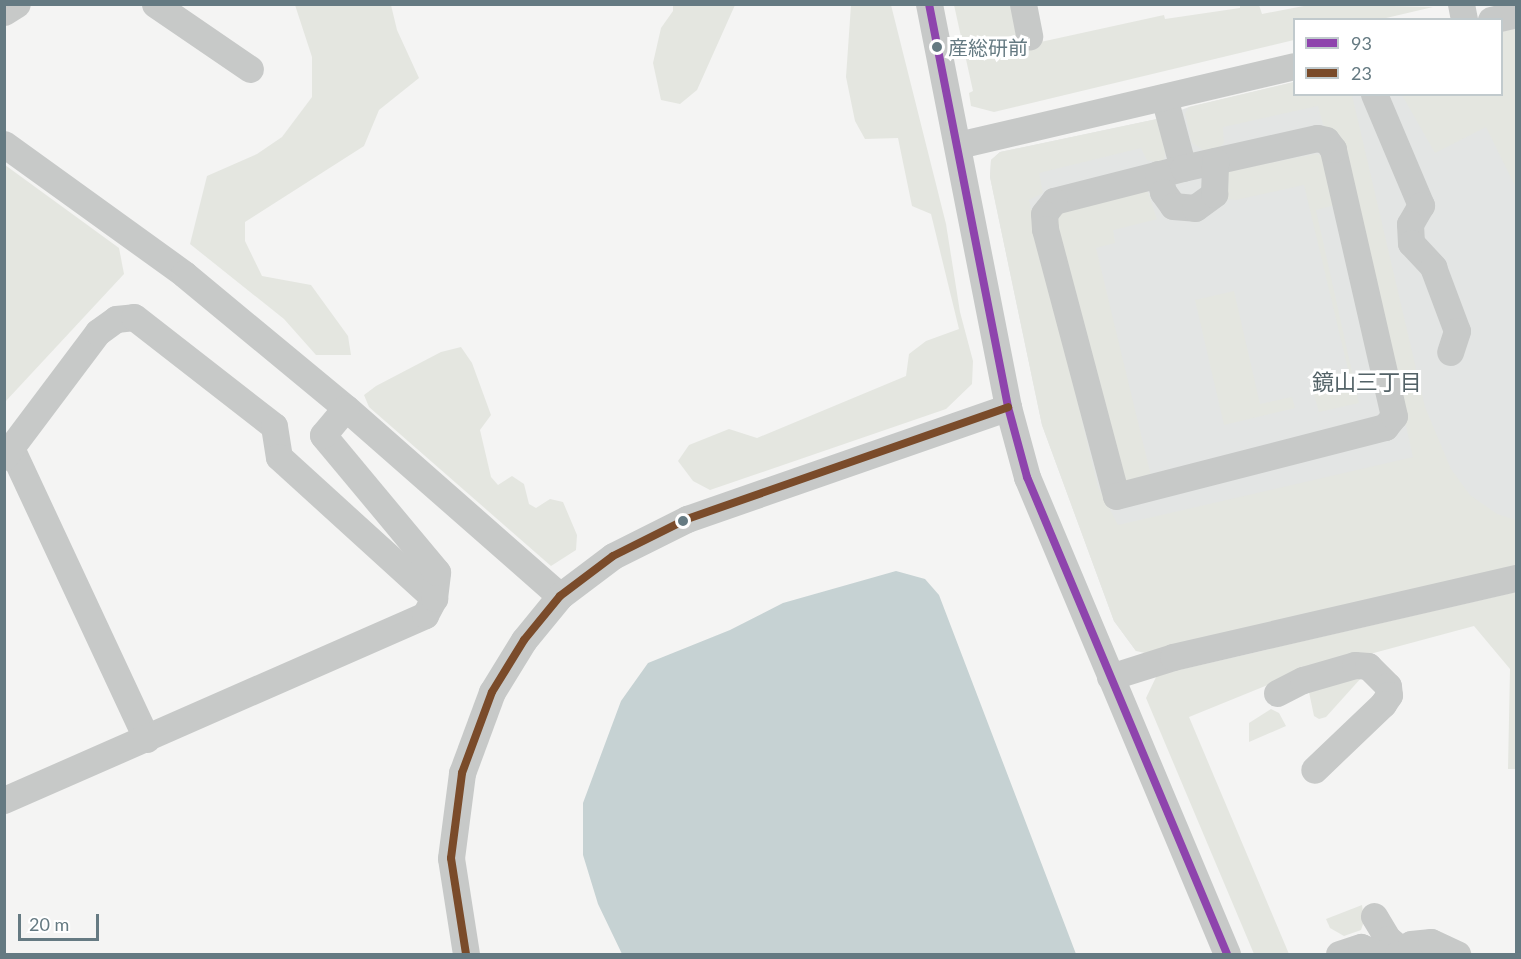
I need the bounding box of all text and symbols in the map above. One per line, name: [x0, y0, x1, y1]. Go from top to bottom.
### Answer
legend: [1293, 18, 1503, 96]
text: 93: [1351, 32, 1372, 54]
place label: 産総研前: [948, 35, 1028, 59]
marker: 産総研前: [931, 41, 943, 53]
text: 23: [1351, 62, 1372, 84]
district label: 鏡山三丁目: [1312, 369, 1422, 395]
unlabelled marker: [677, 515, 689, 527]
scale bar: [21, 902, 102, 940]
text: 20 m: [29, 913, 69, 935]

